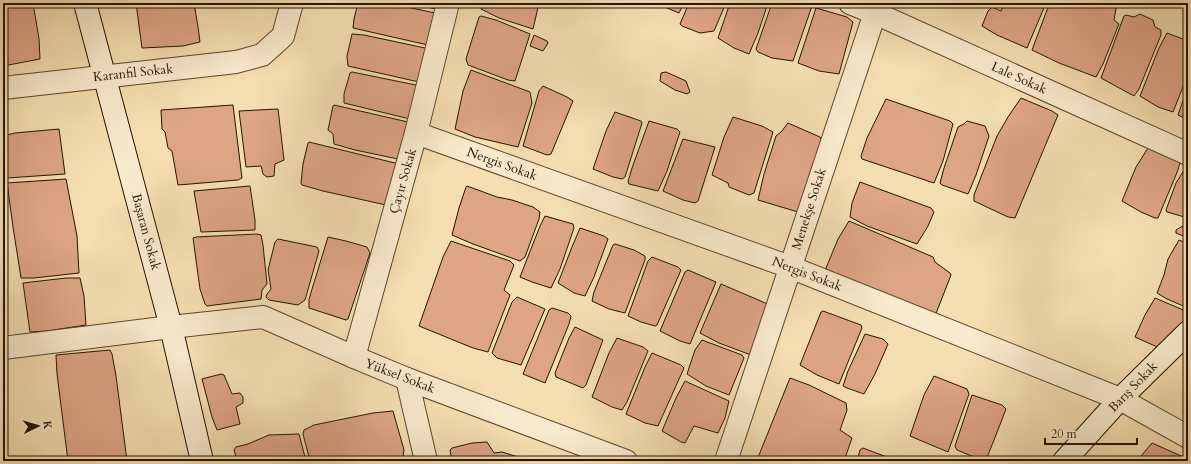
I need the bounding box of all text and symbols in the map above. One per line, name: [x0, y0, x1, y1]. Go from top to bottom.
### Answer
street label: Lale Sokak: [988, 58, 1050, 98]
street label: Karanfil Sokak: [92, 60, 174, 86]
street label: Nergis Sokak: [464, 143, 540, 185]
street label: Çayır Sokak: [385, 146, 421, 216]
street label: Menekşe Sokak: [787, 166, 831, 252]
street label: Başaran Sokak: [127, 192, 165, 272]
street label: Nergis Sokak: [769, 252, 845, 296]
street label: Yüksel Sokak: [362, 354, 438, 398]
street label: Barış Sokak: [1104, 358, 1162, 416]
north arrow: [18, 406, 58, 446]
text: K: [40, 420, 55, 430]
scale bar: [1045, 420, 1137, 446]
text: 20 m: [1051, 426, 1078, 442]

